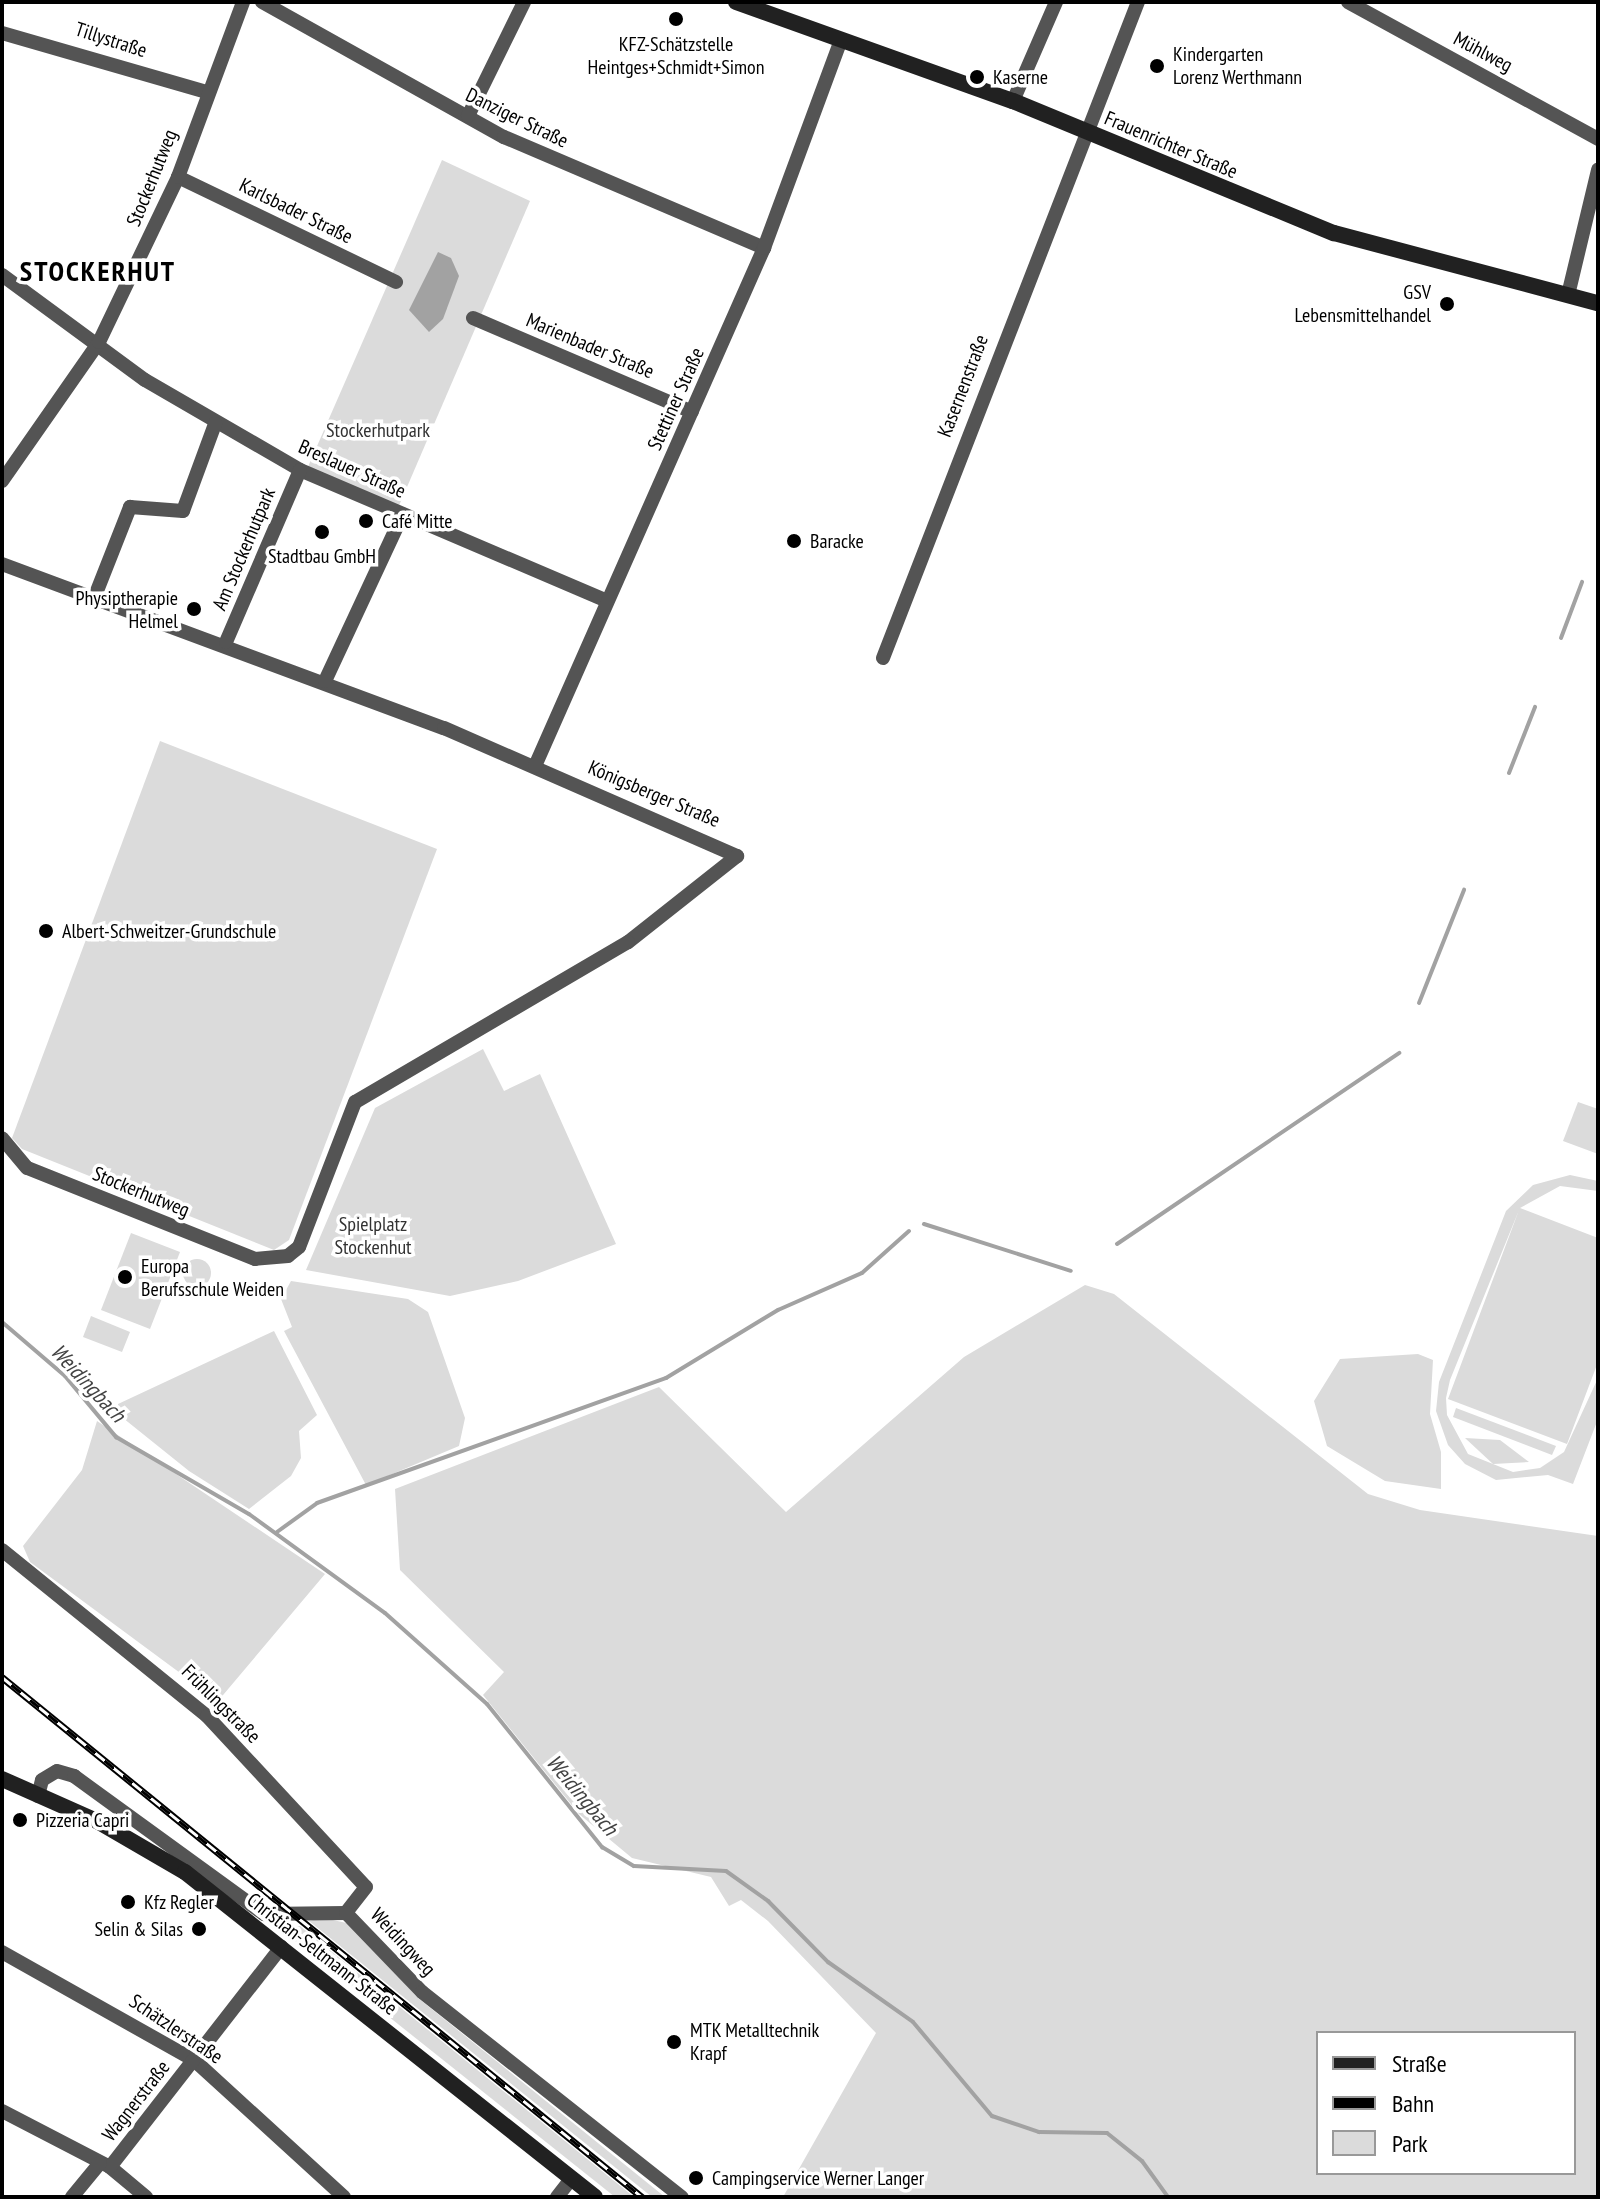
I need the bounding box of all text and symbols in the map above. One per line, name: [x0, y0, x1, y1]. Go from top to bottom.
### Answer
marker: KFZ-Schätzstelle Heintges+Schmidt+Simon: [667, 10, 685, 28]
street label: Tillystraße: [72, 17, 150, 63]
street label: Mühlweg: [1449, 27, 1517, 77]
place label: KFZ-Schätzstelle Heintges+Schmidt+Simon: [587, 32, 765, 79]
place label: Kindergarten Lorenz Werthmann: [1173, 42, 1303, 89]
marker: Kindergarten Lorenz Werthmann: [1148, 57, 1166, 75]
place label: Kaserne: [993, 65, 1048, 89]
marker: Kaserne: [968, 68, 986, 86]
street label: Danziger Straße: [462, 83, 572, 153]
street label: Frauenrichter Straße: [1101, 106, 1241, 184]
street label: Stockerhutweg: [122, 126, 182, 230]
street label: Karlsbader Straße: [235, 173, 357, 249]
district label: STOCKERHUT: [20, 254, 176, 288]
place label: GSV Lebensmittelhandel: [1295, 280, 1431, 327]
marker: GSV Lebensmittelhandel: [1438, 295, 1456, 313]
street label: Marienbader Straße: [522, 308, 658, 384]
street label: Kasernenstraße: [933, 332, 993, 440]
street label: Stettiner Straße: [643, 344, 709, 454]
park label: Stockerhutpark: [326, 418, 430, 442]
street label: Breslauer Straße: [295, 435, 409, 503]
street label: Am Stockerhutpark: [207, 484, 281, 614]
place label: Café Mitte: [382, 509, 453, 533]
marker: Café Mitte: [357, 512, 375, 530]
marker: Stadtbau GmbH: [313, 523, 331, 541]
place label: Baracke: [810, 529, 864, 553]
marker: Baracke: [785, 532, 803, 550]
place label: Stadtbau GmbH: [268, 544, 376, 568]
place label: Physiptherapie Helmel: [76, 586, 178, 633]
marker: Physiptherapie Helmel: [185, 600, 203, 618]
street label: Königsberger Straße: [584, 755, 724, 833]
place label: Albert-Schweitzer-Grundschule: [62, 919, 276, 943]
marker: Albert-Schweitzer-Grundschule: [37, 922, 55, 940]
street label: Stockerhutweg: [89, 1162, 193, 1222]
park label: Spielplatz Stockenhut: [334, 1212, 412, 1259]
place label: Europa Berufsschule Weiden: [141, 1254, 284, 1301]
marker: Europa Berufsschule Weiden: [116, 1268, 134, 1286]
water label: Weidingbach: [45, 1338, 131, 1428]
street label: Frühlingstraße: [177, 1660, 265, 1748]
water label: Weidingbach: [541, 1749, 623, 1841]
place label: Pizzeria Capri: [36, 1808, 129, 1832]
marker: Pizzeria Capri: [11, 1811, 29, 1829]
street label: Christian-Seltmann-Straße: [242, 1888, 402, 2020]
place label: Kfz Regler: [144, 1890, 214, 1914]
marker: Kfz Regler: [119, 1893, 137, 1911]
street label: Weidingweg: [366, 1903, 440, 1981]
place label: Selin & Silas: [94, 1917, 183, 1941]
marker: Selin & Silas: [190, 1920, 208, 1938]
street label: Schätzlerstraße: [125, 1989, 227, 2069]
place label: MTK Metalltechnik Krapf: [690, 2018, 820, 2065]
legend: [1316, 2031, 1576, 2175]
marker: MTK Metalltechnik Krapf: [665, 2033, 683, 2051]
text: Straße: [1392, 2048, 1447, 2079]
street label: Wagnerstraße: [97, 2056, 175, 2146]
text: Bahn: [1392, 2088, 1434, 2119]
text: Park: [1392, 2128, 1428, 2159]
place label: Campingservice Werner Langer: [712, 2166, 925, 2190]
marker: Campingservice Werner Langer: [687, 2169, 705, 2187]

